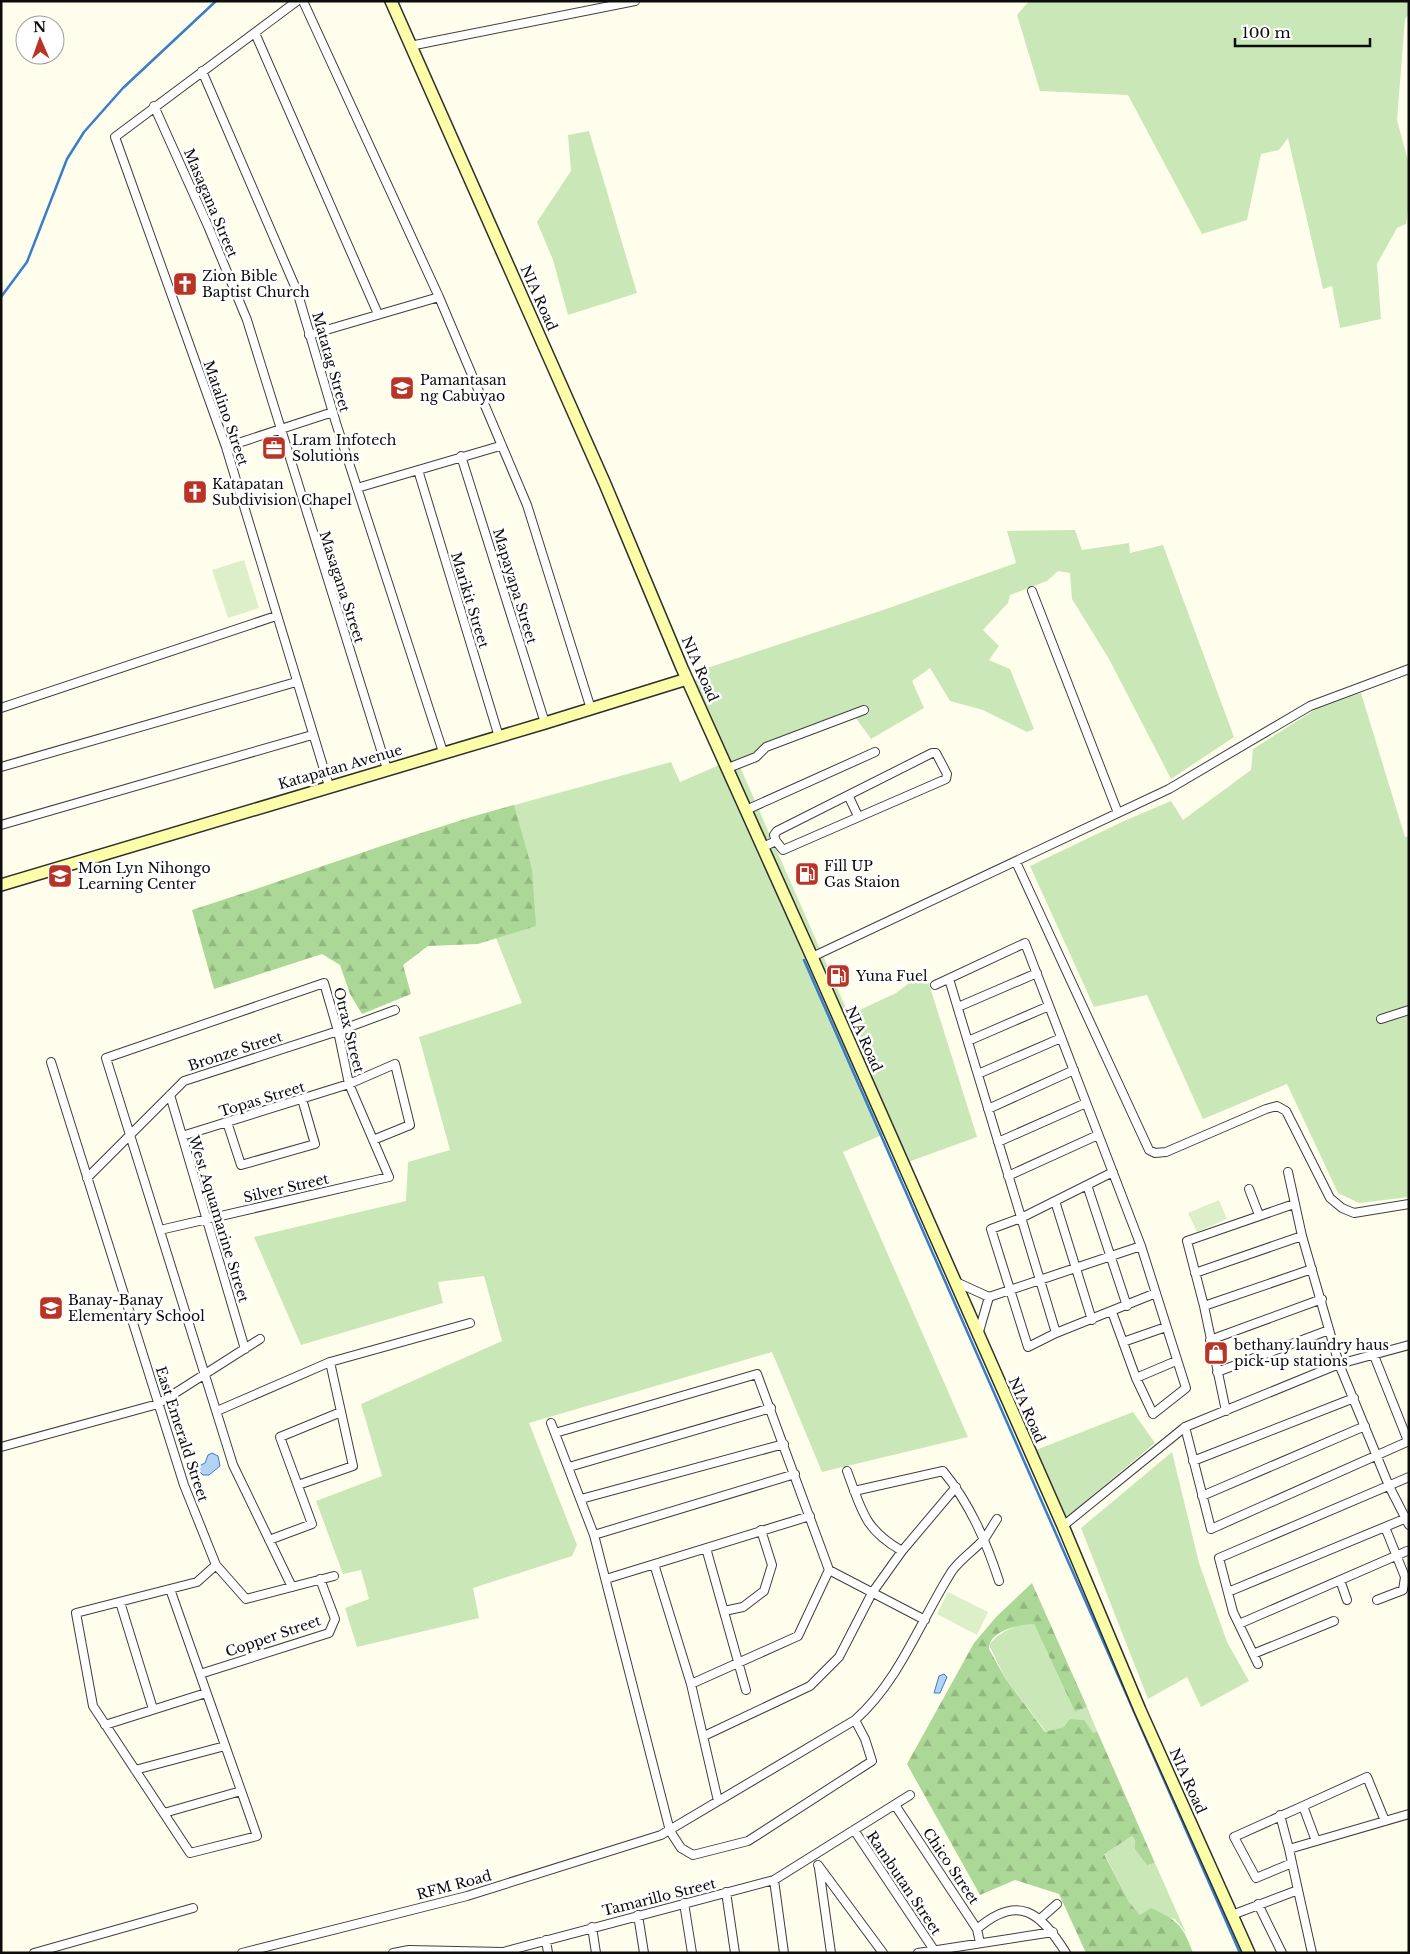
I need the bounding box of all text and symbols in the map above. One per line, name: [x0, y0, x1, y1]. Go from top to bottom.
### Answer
north arrow: [15, 15, 65, 65]
scale bar: [1235, 15, 1370, 47]
text: N: [33, 18, 46, 36]
text: 100 m: [1242, 23, 1291, 42]
street label: Masagana Street: [180, 146, 242, 261]
street label: NIA Road: [517, 262, 562, 334]
place label: Zion Bible Baptist Church: [202, 267, 310, 301]
church icon: Zion Bible Baptist Church: [172, 271, 198, 297]
street label: Matatag Street: [308, 310, 354, 415]
street label: Matalino Street: [200, 358, 253, 469]
place label: Pamantasan ng Cabuyao: [420, 371, 507, 405]
school or university icon: Pamantasan ng Cabuyao: [389, 375, 415, 401]
place label: Lram Infotech Solutions: [292, 431, 397, 465]
office icon: Lram Infotech Solutions: [261, 435, 287, 461]
place label: Katapatan Subdivision Chapel: [212, 475, 352, 509]
church icon: Katapatan Subdivision Chapel: [182, 479, 208, 505]
street label: Mapayapa Street: [489, 526, 541, 647]
street label: Masagana Street: [315, 529, 369, 646]
street label: Marikit Street: [447, 550, 493, 651]
street label: NIA Road: [678, 633, 723, 705]
street label: Katapatan Avenue: [276, 741, 404, 793]
place label: Fill UP Gas Staion: [824, 857, 900, 891]
place label: Mon Lyn Nihongo Learning Center: [78, 859, 211, 893]
fuel station icon: Fill UP Gas Staion: [794, 861, 820, 887]
school or university icon: Mon Lyn Nihongo Learning Center: [47, 863, 73, 889]
fuel station icon: Yuna Fuel: [825, 963, 851, 989]
place label: Yuna Fuel: [855, 967, 928, 985]
street label: Otrax Street: [330, 985, 368, 1075]
street label: NIA Road: [842, 1003, 887, 1075]
street label: Bronze Street: [186, 1027, 285, 1075]
street label: Topas Street: [217, 1077, 308, 1121]
street label: West Aquamarine Street: [185, 1132, 253, 1305]
street label: Silver Street: [242, 1169, 331, 1207]
place label: Banay-Banay Elementary School: [68, 1291, 205, 1325]
school or university icon: Banay-Banay Elementary School: [38, 1295, 64, 1321]
place label: bethany laundry haus pick-up stations: [1233, 1336, 1389, 1370]
shop icon: bethany laundry haus pick-up stations: [1203, 1340, 1229, 1366]
street label: East Emerald Street: [152, 1364, 213, 1505]
street label: NIA Road: [1005, 1374, 1050, 1446]
street label: Copper Street: [223, 1611, 324, 1661]
street label: NIA Road: [1166, 1745, 1211, 1817]
street label: Chico Street: [919, 1824, 984, 1908]
street label: Rambutan Street: [863, 1828, 946, 1939]
street label: RFM Road: [415, 1866, 494, 1904]
street label: Tamarillo Street: [600, 1874, 718, 1920]

